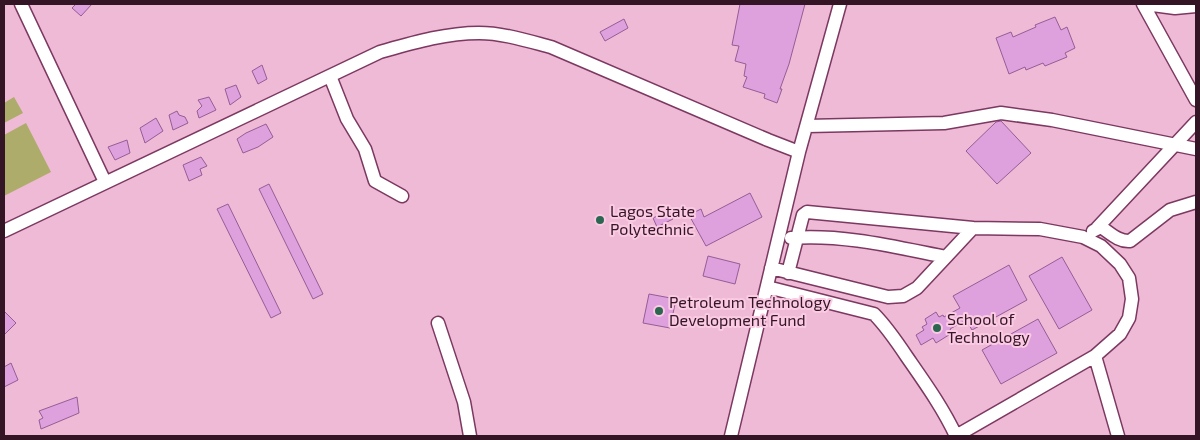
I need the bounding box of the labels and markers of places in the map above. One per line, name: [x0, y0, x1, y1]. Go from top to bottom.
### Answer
place label: Lagos State Polytechnic: [610, 201, 695, 238]
marker: Lagos State Polytechnic: [594, 214, 606, 226]
place label: Petroleum Technology Development Fund: [669, 292, 831, 329]
marker: Petroleum Technology Development Fund: [653, 305, 665, 317]
place label: School of Technology: [947, 309, 1030, 346]
marker: School of Technology: [931, 322, 943, 334]

